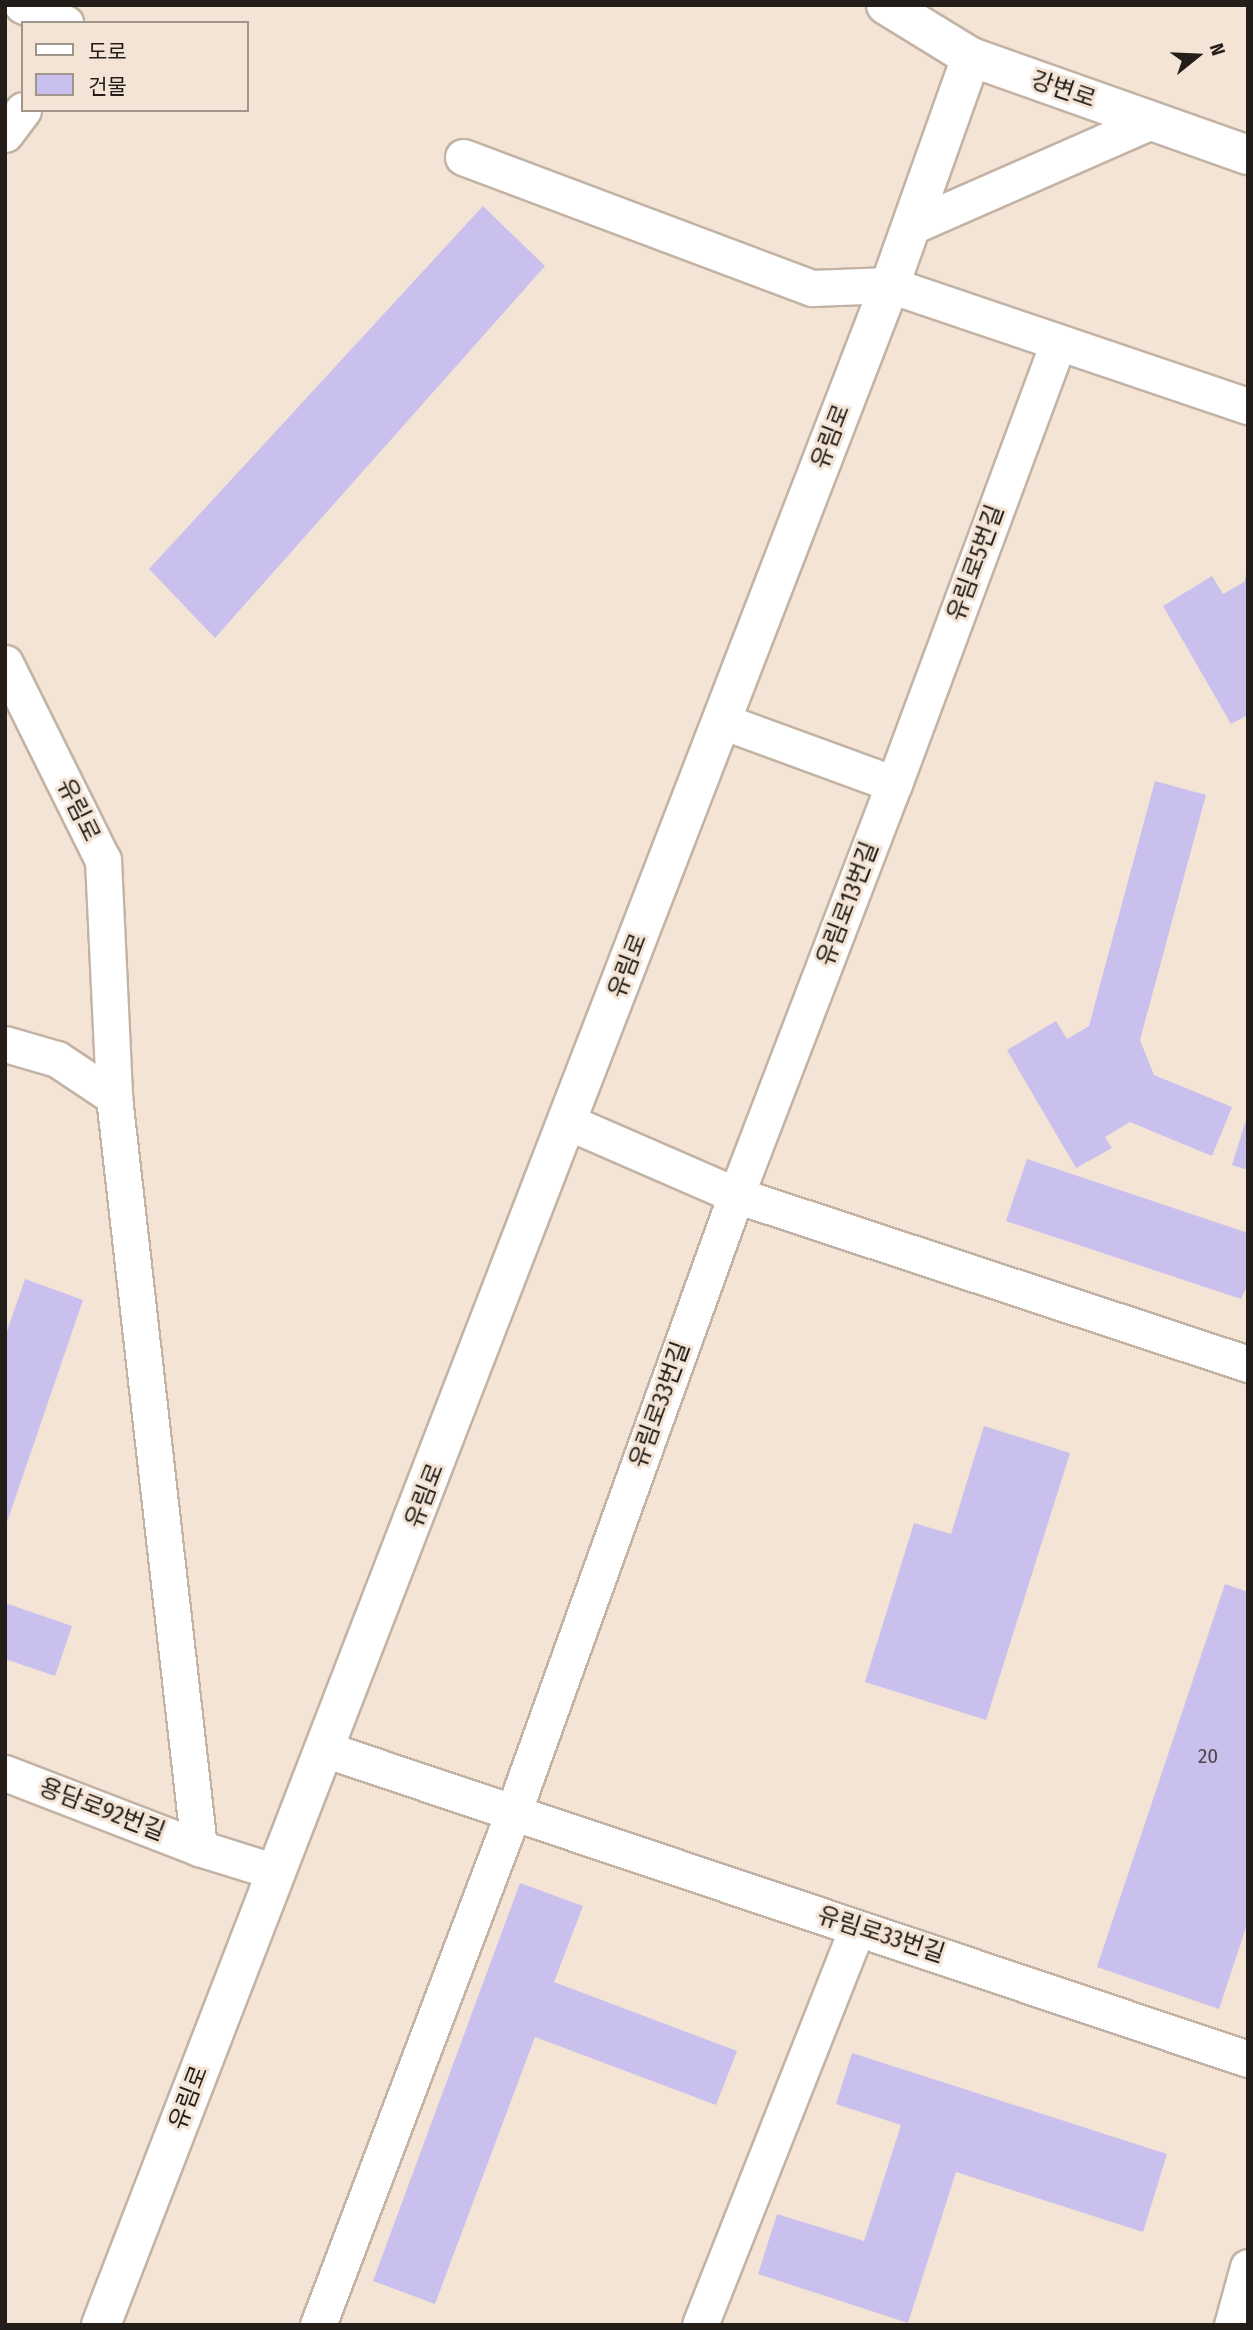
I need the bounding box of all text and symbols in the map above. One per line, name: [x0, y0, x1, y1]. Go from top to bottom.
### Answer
legend: [21, 21, 248, 112]
north arrow: [1162, 21, 1232, 91]
text: 도로: [88, 39, 127, 65]
text: N: [1205, 40, 1230, 58]
street label: 강변로: [1027, 66, 1099, 114]
text: 건물: [88, 74, 127, 100]
street label: 유림로: [806, 401, 856, 473]
street label: 유림로5번길: [942, 501, 1010, 625]
street label: 유림로: [51, 774, 105, 846]
street label: 유림로13번길: [811, 838, 885, 970]
street label: 유림로: [603, 930, 653, 1002]
street label: 유림로33번길: [624, 1338, 696, 1472]
street label: 유림로: [400, 1460, 450, 1532]
house number: 20: [1198, 1743, 1218, 1769]
street label: 용담로92번길: [35, 1773, 169, 1847]
street label: 유림로33번길: [814, 1901, 948, 1969]
street label: 유림로: [164, 2062, 214, 2134]

